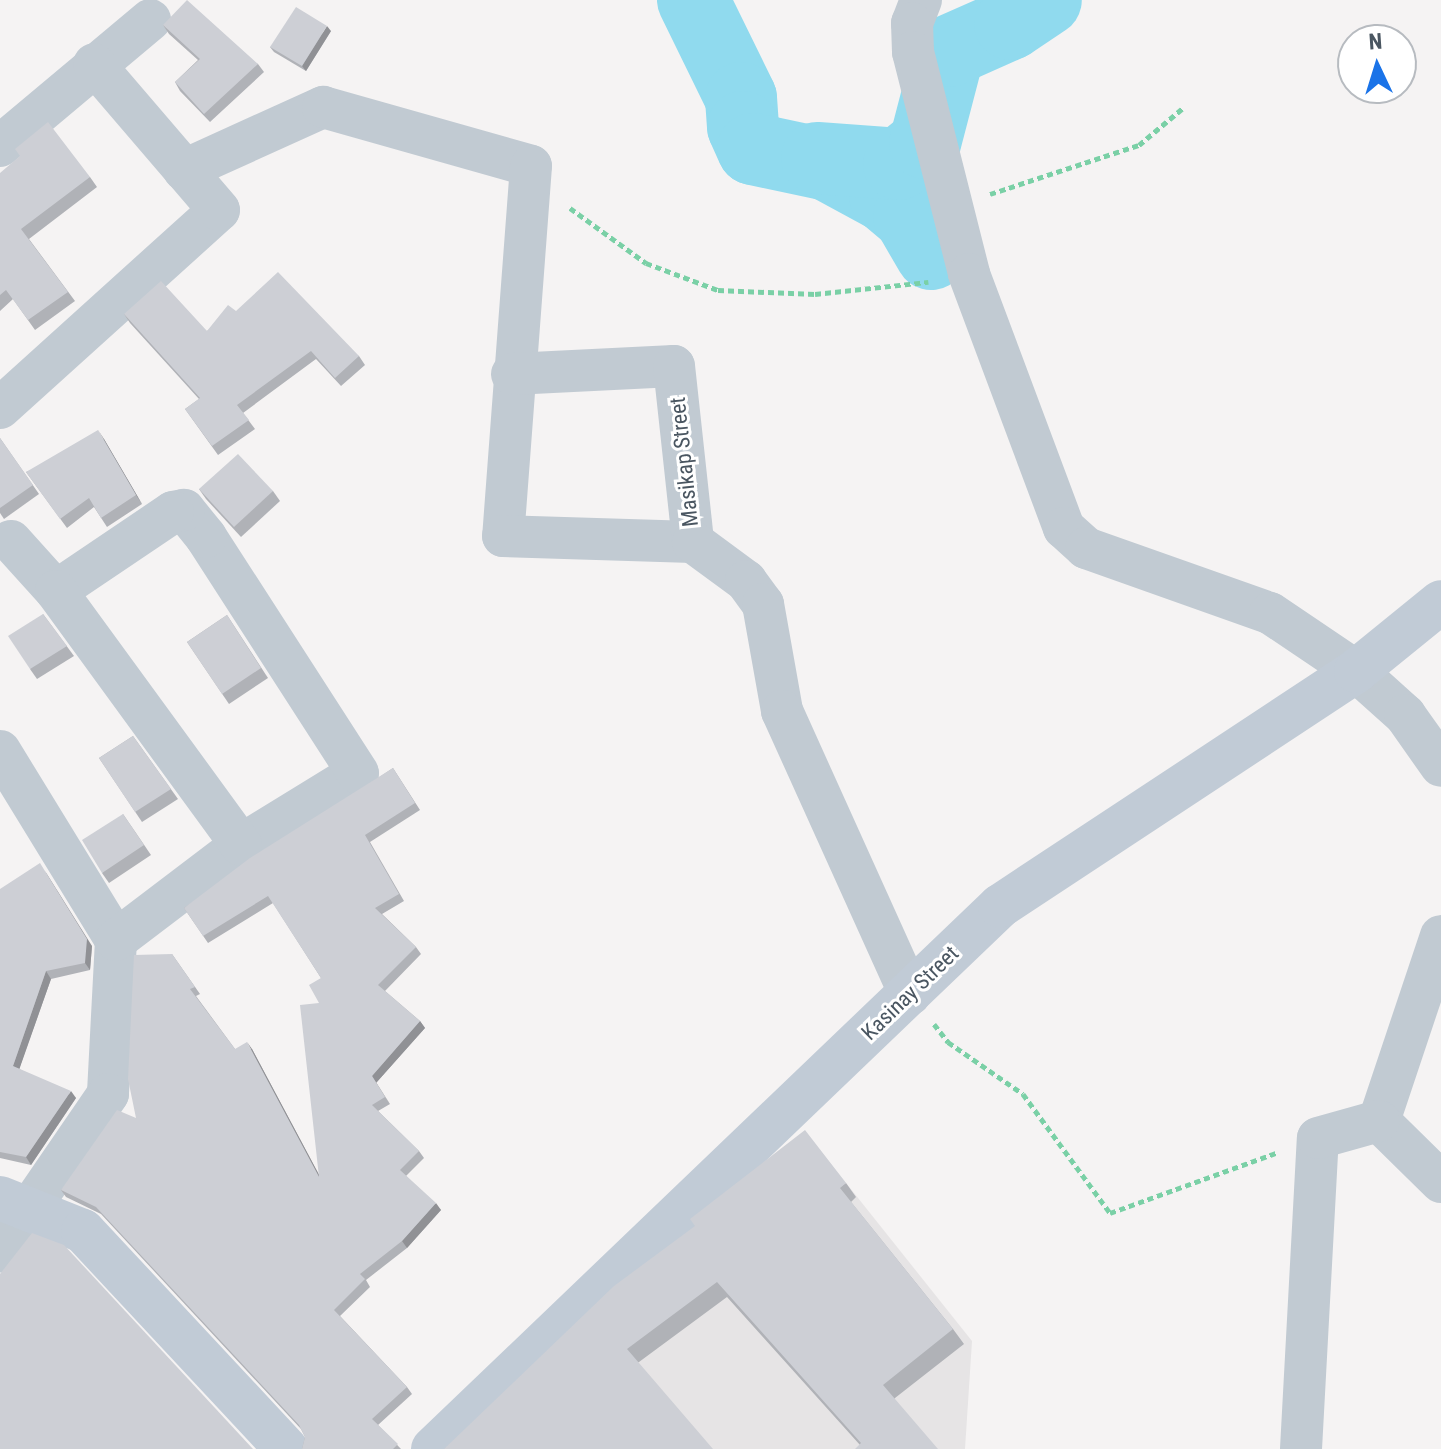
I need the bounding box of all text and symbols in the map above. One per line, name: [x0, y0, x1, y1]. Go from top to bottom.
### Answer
north arrow: [1337, 24, 1417, 104]
text: N: [1368, 29, 1383, 54]
street label: Masikap Street: [664, 396, 704, 528]
street label: Kasinay Street: [856, 940, 964, 1046]

